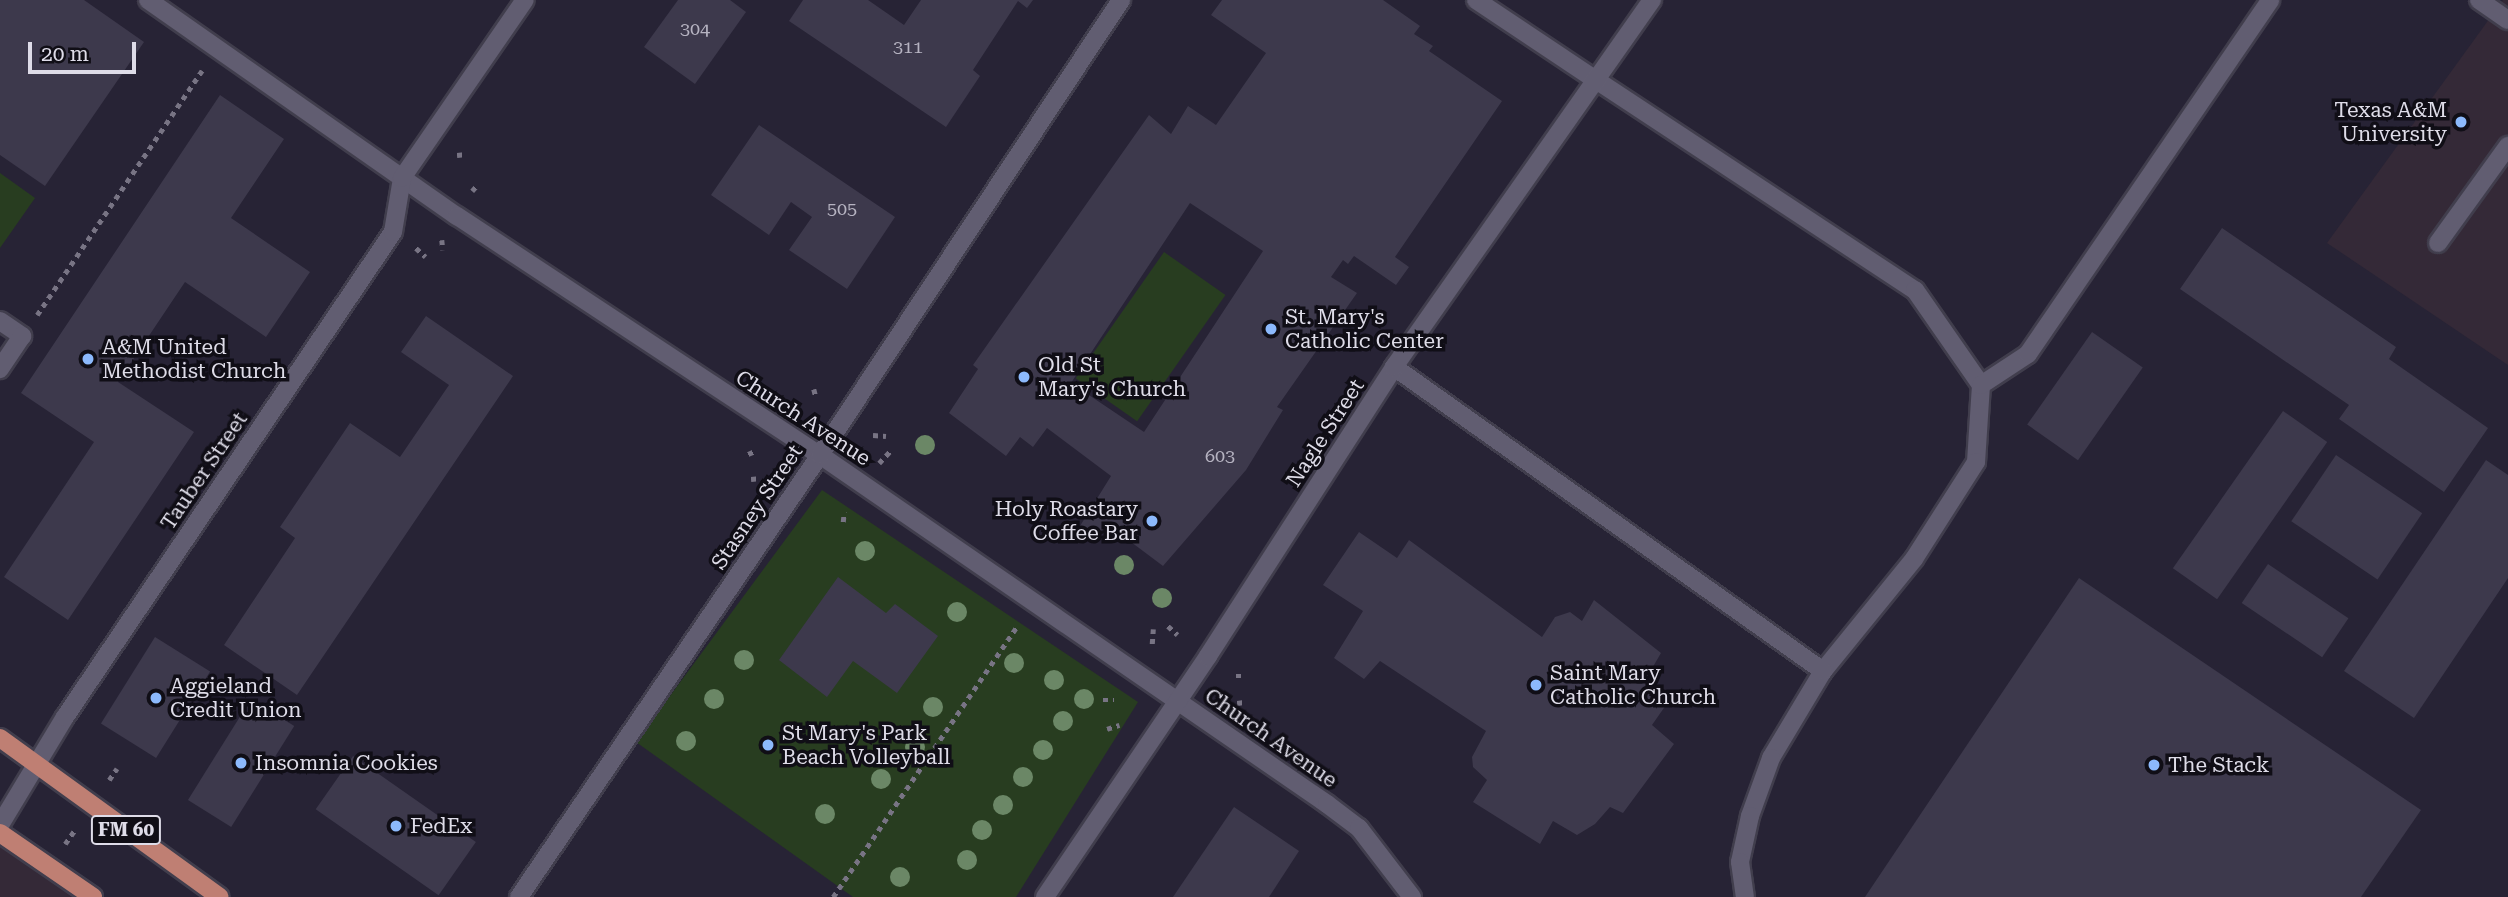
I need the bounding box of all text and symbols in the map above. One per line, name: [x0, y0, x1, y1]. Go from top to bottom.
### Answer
house number: 304: [680, 18, 710, 40]
scale bar: [32, 28, 140, 72]
house number: 311: [893, 36, 923, 58]
text: 20 m: [41, 42, 89, 66]
place label: Texas A&M University: [2334, 97, 2447, 147]
marker: Texas A&M University: [2453, 114, 2469, 130]
house number: 505: [827, 198, 857, 220]
place label: St. Mary's Catholic Center: [1285, 304, 1444, 354]
marker: St. Mary's Catholic Center: [1263, 321, 1279, 337]
place label: A&M United Methodist Church: [102, 334, 286, 384]
marker: A&M United Methodist Church: [80, 351, 96, 367]
place label: Old St Mary's Church: [1038, 352, 1186, 402]
street label: Church Avenue: [731, 365, 875, 471]
marker: Old St Mary's Church: [1016, 369, 1032, 385]
street label: Nagle Street: [1281, 374, 1369, 492]
street label: Tauber Street: [155, 407, 253, 535]
street label: Stasney Street: [706, 440, 808, 574]
house number: 603: [1205, 445, 1235, 467]
place label: Holy Roastary Coffee Bar: [995, 496, 1138, 546]
marker: Holy Roastary Coffee Bar: [1144, 513, 1160, 529]
place label: Saint Mary Catholic Church: [1550, 660, 1716, 710]
place label: Aggieland Credit Union: [170, 673, 302, 723]
marker: Saint Mary Catholic Church: [1528, 677, 1544, 693]
street label: Church Avenue: [1200, 683, 1342, 793]
marker: Aggieland Credit Union: [148, 690, 164, 706]
place label: St Mary's Park Beach Volleyball: [782, 720, 950, 770]
marker: St Mary's Park Beach Volleyball: [760, 737, 776, 753]
place label: Insomnia Cookies: [255, 750, 438, 776]
place label: The Stack: [2168, 752, 2269, 778]
marker: Insomnia Cookies: [233, 755, 249, 771]
marker: The Stack: [2146, 757, 2162, 773]
place label: FedEx: [410, 813, 472, 839]
road number: FM 60: [89, 814, 163, 846]
marker: FedEx: [388, 818, 404, 834]

